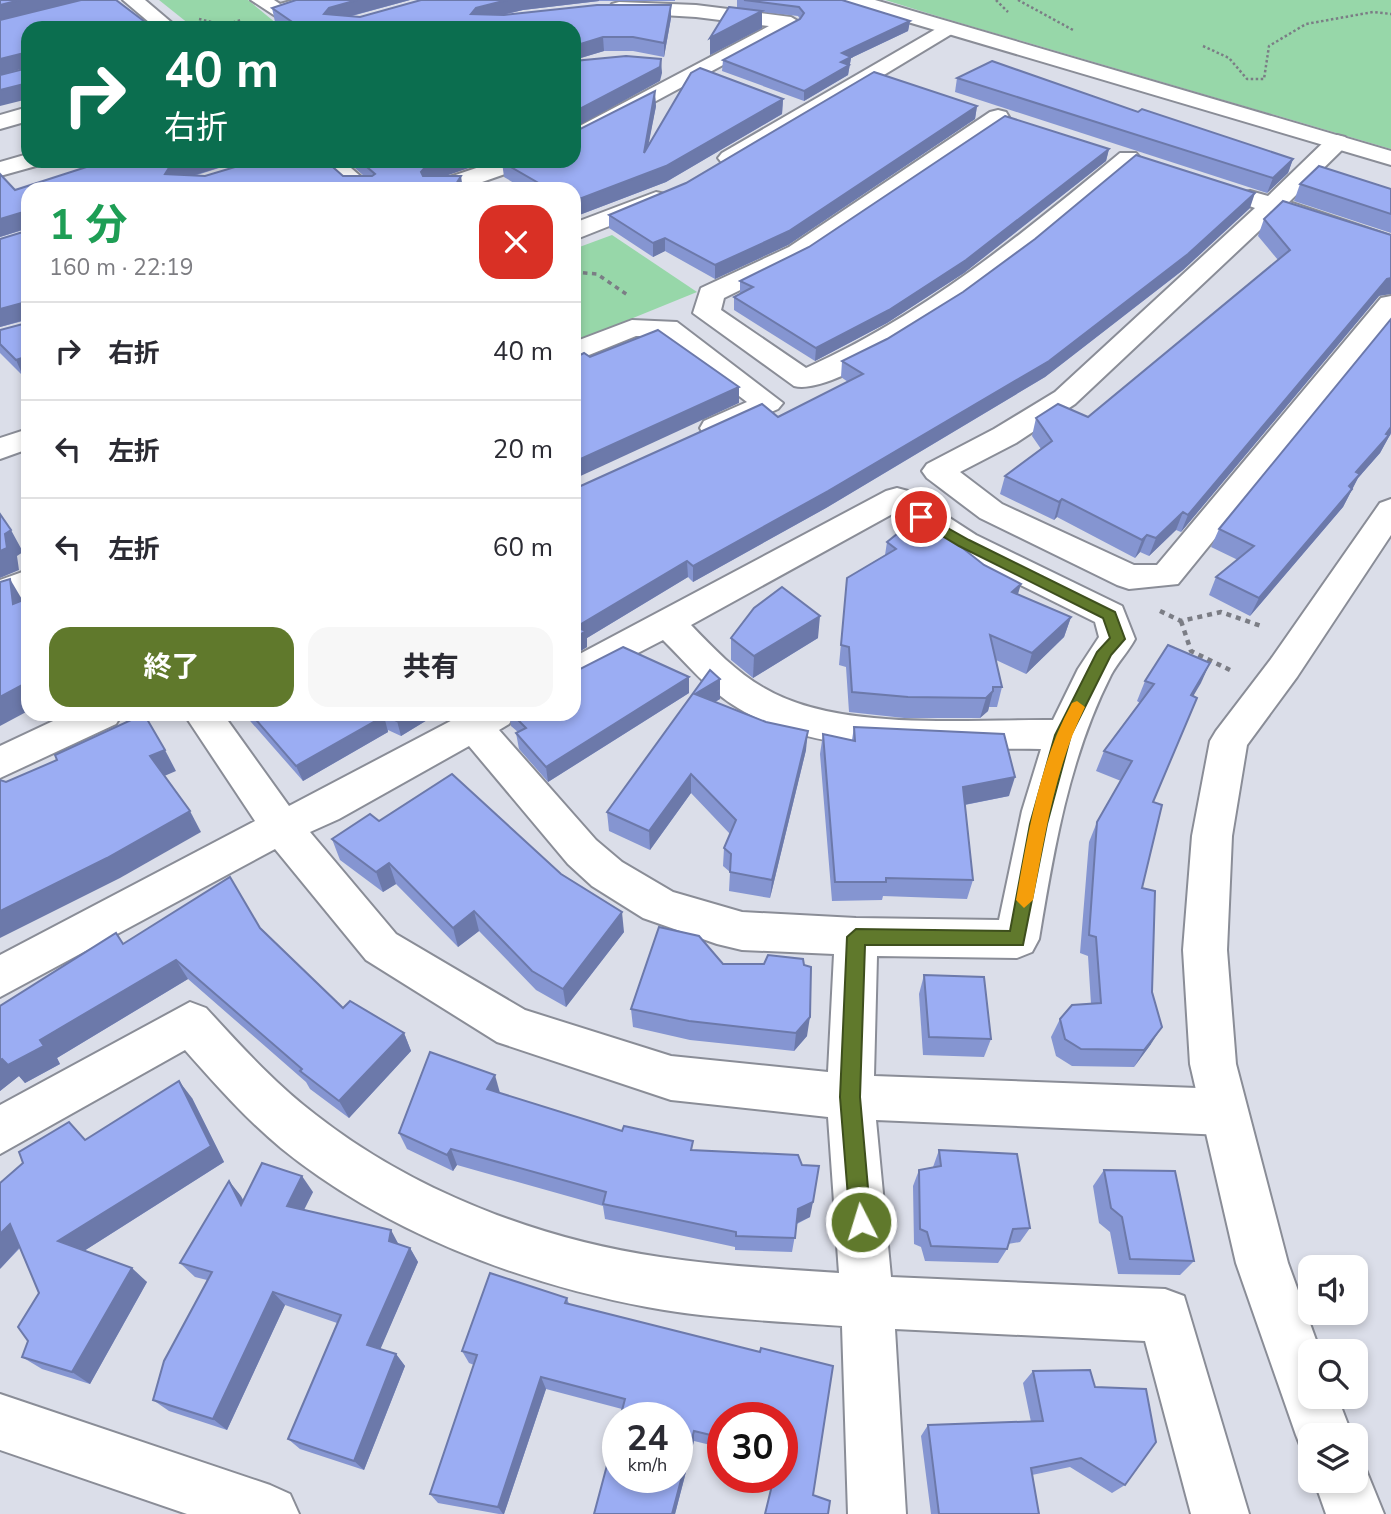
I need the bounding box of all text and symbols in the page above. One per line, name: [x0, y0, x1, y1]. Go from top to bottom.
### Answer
text: 40 m: [164, 37, 279, 104]
icon: right: [49, 49, 140, 140]
text: 右折: [164, 106, 228, 149]
text: 1 分: [49, 197, 128, 254]
button: close: [479, 205, 553, 279]
text: 160 m · 22:19: [49, 252, 194, 283]
icon: right: [49, 332, 87, 370]
text: 40 m: [493, 334, 553, 369]
text: 右折: [108, 336, 160, 371]
icon: left: [49, 430, 87, 468]
text: 20 m: [493, 432, 553, 467]
text: 左折: [108, 434, 160, 469]
pin: [891, 487, 951, 547]
icon: arrive: [902, 498, 940, 536]
icon: left: [49, 528, 87, 566]
text: 60 m: [493, 530, 553, 565]
text: 左折: [108, 532, 160, 567]
button: 終了: [49, 627, 294, 707]
button: 共有: [308, 627, 553, 707]
position arrow: [824, 1185, 898, 1259]
map controls: [1298, 1255, 1368, 1493]
button: sound: [1298, 1255, 1368, 1325]
button: search: [1298, 1339, 1368, 1409]
speed limit sign: 30: [707, 1402, 798, 1493]
text: 24: [626, 1415, 669, 1462]
button: layers: [1298, 1423, 1368, 1493]
text: km/h: [628, 1453, 667, 1477]

